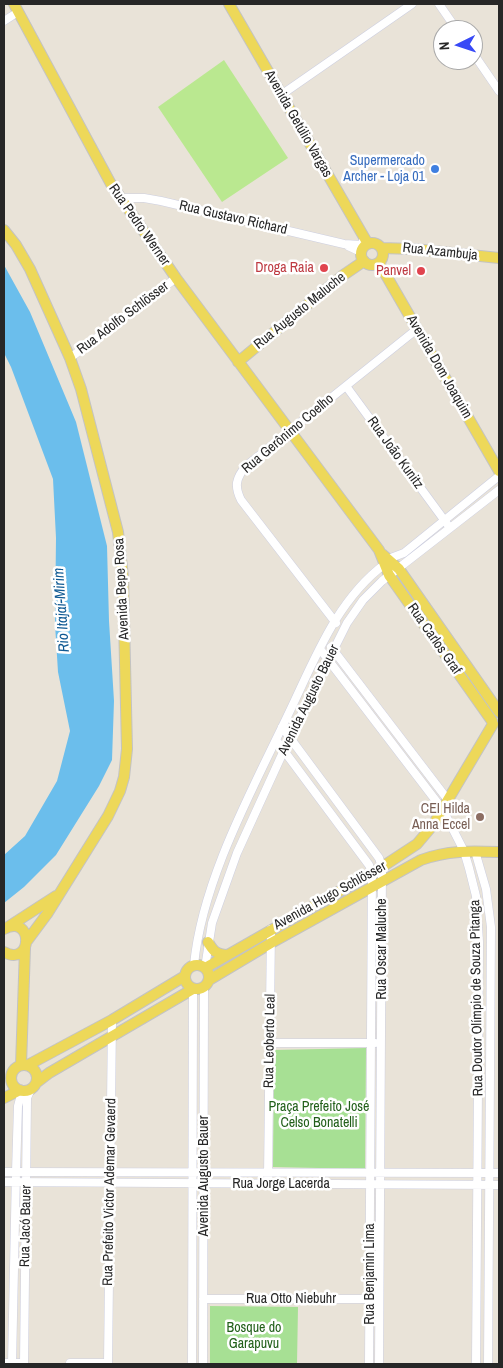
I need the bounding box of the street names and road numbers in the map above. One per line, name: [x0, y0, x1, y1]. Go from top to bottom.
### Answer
street label: Avenida Getúlio Vargas: [261, 67, 335, 181]
street label: Rua Pedro Werner: [105, 181, 173, 269]
street label: Rua Gustavo Richard: [177, 197, 289, 239]
street label: Rua Azambuja: [402, 240, 478, 264]
street label: Rua Augusto Maluche: [251, 269, 349, 353]
street label: Rua Adolfo Schlösser: [74, 278, 172, 358]
street label: Avenida Dom Joaquim: [403, 312, 475, 422]
street label: Rua Gerônimo Coelho: [239, 391, 337, 477]
street label: Rua João Kunitz: [363, 414, 427, 492]
street label: Avenida Bepe Rosa: [111, 538, 133, 640]
street label: Rua Carlos Graf: [403, 600, 465, 678]
street label: Avenida Augusto Bauer: [275, 642, 343, 758]
street label: Avenida Hugo Schlösser: [271, 858, 389, 934]
street label: Rua Oscar Maluche: [374, 898, 390, 1000]
street label: Rua Doutor Olímpio de Souza Pitanga: [467, 900, 487, 1096]
street label: Rua Leoberto Leal: [261, 994, 279, 1088]
street label: Rua Prefeito Victor Ademar Gevaerd: [100, 1098, 120, 1286]
street label: Avenida Augusto Bauer: [196, 1115, 212, 1237]
street label: Rua Jorge Lacerda: [232, 1176, 330, 1192]
street label: Rua Jacó Bauer: [17, 1185, 35, 1267]
street label: Rua Benjamin Lima: [362, 1223, 378, 1325]
street label: Rua Otto Niebuhr: [246, 1291, 336, 1307]

